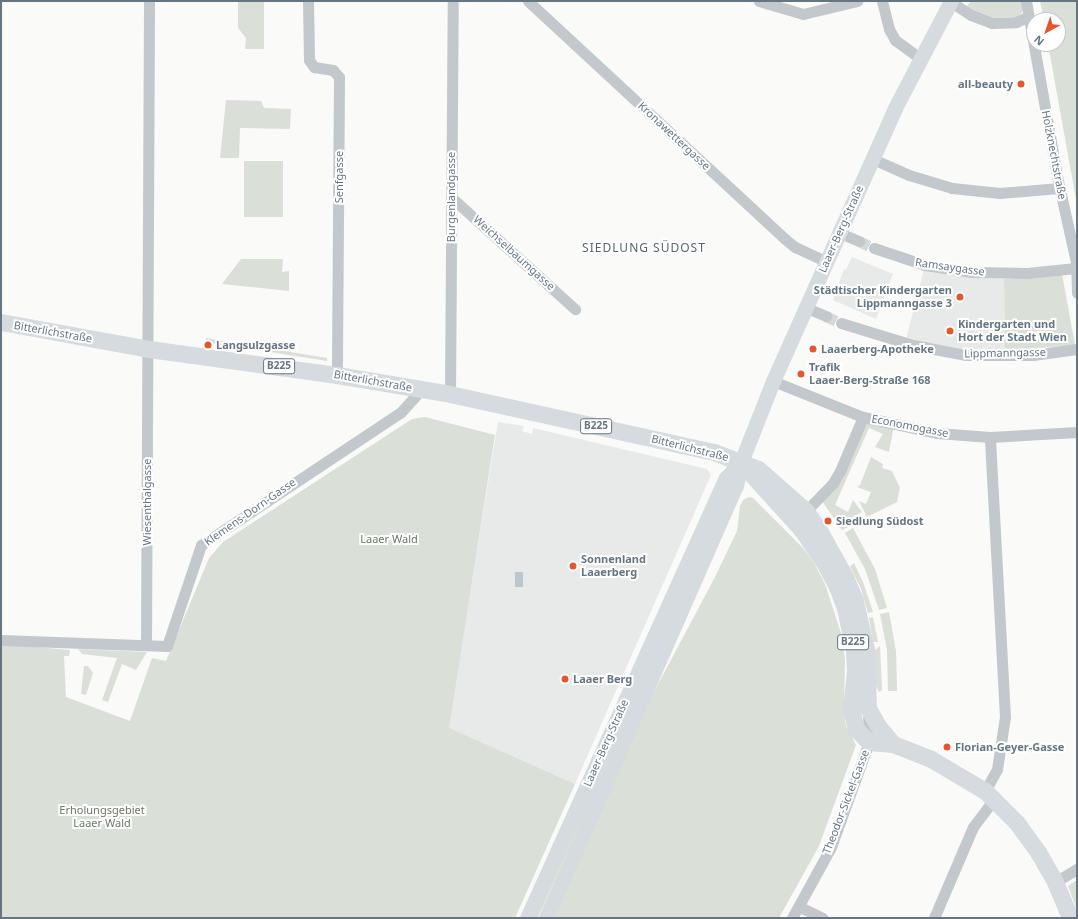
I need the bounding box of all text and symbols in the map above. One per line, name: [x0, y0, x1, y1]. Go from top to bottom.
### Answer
north arrow: [1026, 12, 1066, 52]
text: N: [1030, 32, 1047, 49]
place label: all-beauty: [958, 77, 1013, 91]
marker: all-beauty: [1016, 79, 1026, 89]
street label: Kronawettergasse: [635, 99, 713, 173]
street label: Holzknechtstraße: [1039, 109, 1069, 201]
street label: Senfgasse: [332, 151, 346, 203]
street label: Burgenlandgasse: [444, 152, 458, 242]
street label: Laaer-Berg-Straße: [816, 183, 866, 275]
street label: Weichselbaumgasse: [471, 213, 557, 293]
district label: SIEDLUNG SÜDOST: [582, 241, 706, 255]
street label: Ramsaygasse: [914, 256, 986, 278]
place label: Städtischer Kindergarten Lippmanngasse 3: [814, 284, 952, 310]
marker: Städtischer Kindergarten Lippmanngasse 3: [955, 292, 965, 302]
place label: Kindergarten und Hort der Stadt Wien: [958, 318, 1067, 344]
street label: Bitterlichstraße: [13, 319, 93, 345]
marker: Kindergarten und Hort der Stadt Wien: [945, 326, 955, 336]
place label: Langsulzgasse: [216, 338, 295, 352]
marker: Langsulzgasse: [203, 340, 213, 350]
place label: Laaerberg-Apotheke: [821, 342, 934, 356]
marker: Laaerberg-Apotheke: [808, 344, 818, 354]
street label: Lippmanngasse: [964, 346, 1046, 360]
road number: B225: [263, 358, 295, 374]
place label: Trafik Laaer-Berg-Straße 168: [809, 361, 931, 387]
street label: Bitterlichstraße: [333, 368, 413, 394]
marker: Trafik Laaer-Berg-Straße 168: [796, 369, 806, 379]
street label: Economogasse: [870, 412, 950, 440]
road number: B225: [580, 418, 612, 434]
street label: Bitterlichstraße: [650, 432, 730, 464]
street label: Wiesenthalgasse: [140, 459, 154, 545]
street label: Klemens-Dorn-Gasse: [202, 475, 298, 549]
place label: Siedlung Südost: [836, 514, 924, 528]
marker: Siedlung Südost: [823, 516, 833, 526]
park label: Laaer Wald: [360, 532, 418, 546]
place label: Sonnenland Laaerberg: [581, 553, 646, 579]
marker: Sonnenland Laaerberg: [568, 561, 578, 571]
road number: B225: [837, 634, 869, 650]
place label: Laaer Berg: [573, 672, 632, 686]
marker: Laaer Berg: [560, 674, 570, 684]
street label: Laaer-Berg-Straße: [581, 697, 631, 789]
place label: Florian-Geyer-Gasse: [955, 740, 1064, 754]
marker: Florian-Geyer-Gasse: [942, 742, 952, 752]
street label: Theodor-Sickel-Gasse: [820, 748, 872, 856]
park label: Erholungsgebiet Laaer Wald: [59, 804, 145, 830]

